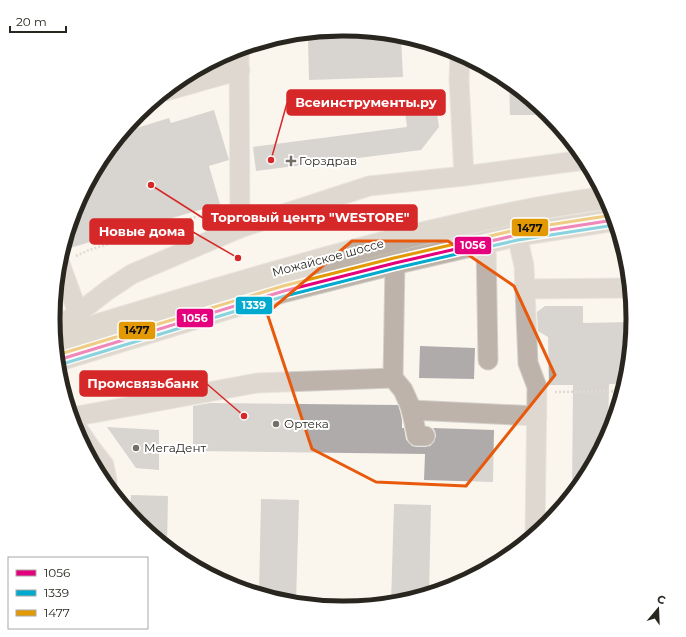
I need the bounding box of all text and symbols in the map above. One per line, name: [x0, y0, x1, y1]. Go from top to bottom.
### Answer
scale bar: [10, 8, 66, 34]
text: 20 m: [16, 14, 47, 29]
callout: Всеинструменты.ру: [287, 90, 445, 115]
text: Всеинструменты.ру: [295, 94, 437, 110]
place label: Горздрав: [299, 153, 357, 168]
marker: Горздрав: [286, 156, 296, 166]
callout: Торговый центр "WESTORE": [203, 205, 417, 230]
text: Торговый центр "WESTORE": [211, 209, 410, 225]
line badge: 1477: [511, 218, 549, 237]
callout: Новые дома: [90, 219, 193, 244]
text: 1477: [517, 221, 543, 235]
text: Новые дома: [99, 223, 185, 239]
street label: Можайское шоссе: [270, 235, 385, 280]
line badge: 1056: [454, 236, 492, 255]
text: 1056: [460, 238, 486, 252]
line badge: 1339: [235, 296, 273, 315]
text: 1339: [242, 298, 266, 312]
line badge: 1056: [176, 308, 214, 328]
text: 1056: [182, 311, 208, 325]
line badge: 1477: [118, 321, 156, 340]
text: 1477: [124, 323, 150, 337]
callout: Промсвязьбанк: [80, 371, 207, 396]
text: Промсвязьбанк: [87, 375, 199, 391]
place label: Ортека: [284, 416, 329, 431]
marker: Ортека: [271, 419, 281, 429]
place label: МегаДент: [144, 440, 207, 455]
marker: МегаДент: [131, 443, 141, 453]
legend: [8, 557, 148, 629]
text: 1056: [44, 565, 70, 580]
text: 1339: [44, 585, 69, 600]
north arrow: [638, 589, 678, 629]
text: С: [655, 592, 667, 607]
text: 1477: [44, 605, 70, 620]

